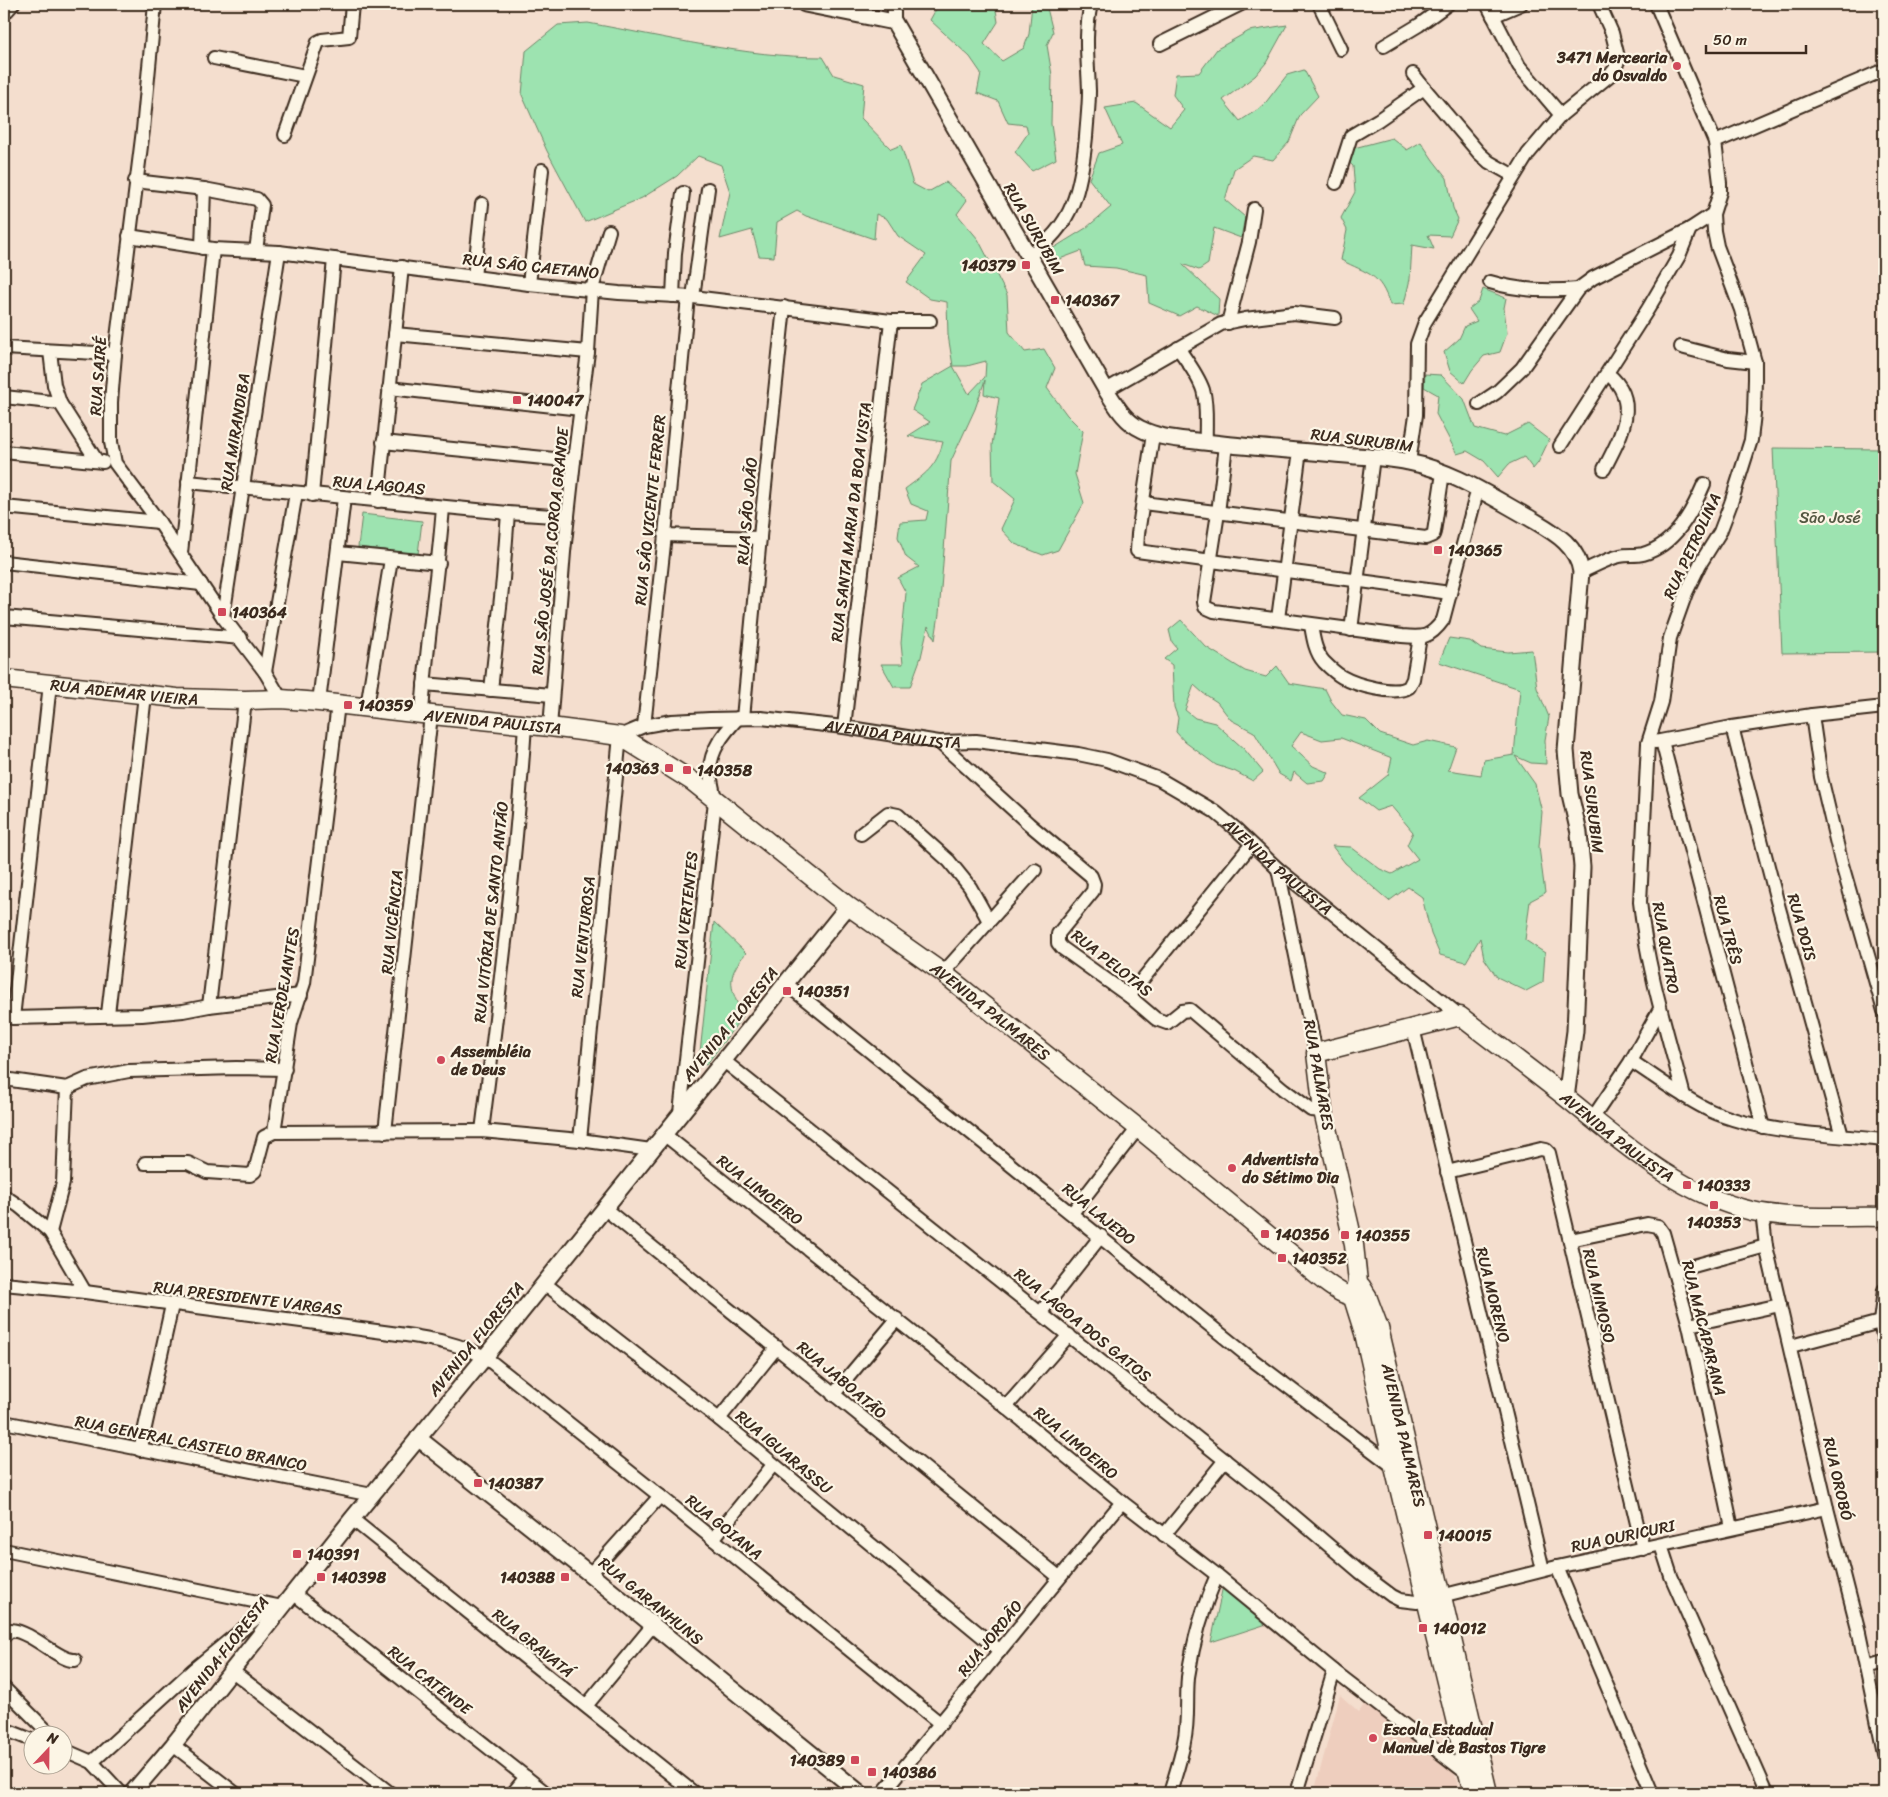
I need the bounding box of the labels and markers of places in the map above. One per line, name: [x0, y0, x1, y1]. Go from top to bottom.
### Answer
place label: 3471 Mercearia do Osvaldo: [1556, 43, 1668, 90]
marker: 3471 Mercearia do Osvaldo: [1671, 60, 1683, 72]
place label: 140379: [961, 251, 1016, 280]
marker: 140379: [1020, 259, 1032, 271]
place label: 140367: [1065, 286, 1121, 315]
marker: 140367: [1049, 294, 1061, 306]
place label: 140047: [527, 386, 585, 415]
marker: 140047: [511, 394, 523, 406]
place label: 140365: [1448, 536, 1503, 565]
marker: 140365: [1432, 544, 1444, 556]
place label: 140364: [232, 598, 287, 627]
marker: 140364: [216, 606, 228, 618]
place label: 140359: [358, 691, 414, 720]
marker: 140359: [342, 699, 354, 711]
place label: 140363: [605, 754, 659, 783]
place label: 140358: [697, 756, 753, 785]
marker: 140363: [663, 762, 675, 774]
marker: 140358: [681, 764, 693, 776]
place label: 140351: [797, 977, 850, 1006]
marker: 140351: [781, 985, 793, 997]
place label: Assembléia de Deus: [450, 1037, 532, 1084]
marker: Assembléia de Deus: [435, 1054, 447, 1066]
place label: Adventista do Sétimo Dia: [1241, 1145, 1340, 1192]
marker: Adventista do Sétimo Dia: [1226, 1162, 1238, 1174]
place label: 140333: [1697, 1171, 1751, 1200]
marker: 140333: [1681, 1179, 1693, 1191]
marker: 140353: [1708, 1199, 1720, 1211]
place label: 140353: [1687, 1208, 1741, 1237]
place label: 140356: [1275, 1220, 1330, 1249]
place label: 140355: [1355, 1221, 1411, 1250]
marker: 140356: [1259, 1228, 1271, 1240]
marker: 140355: [1339, 1229, 1351, 1241]
place label: 140352: [1292, 1244, 1348, 1273]
marker: 140352: [1276, 1252, 1288, 1264]
place label: 140387: [488, 1469, 544, 1498]
marker: 140387: [472, 1477, 484, 1489]
place label: 140015: [1438, 1521, 1492, 1550]
marker: 140015: [1422, 1529, 1434, 1541]
place label: 140391: [307, 1540, 360, 1569]
marker: 140391: [291, 1548, 303, 1560]
place label: 140398: [331, 1563, 387, 1592]
place label: 140388: [500, 1563, 555, 1592]
marker: 140398: [315, 1571, 327, 1583]
marker: 140388: [559, 1571, 571, 1583]
place label: 140012: [1433, 1614, 1487, 1643]
marker: 140012: [1417, 1622, 1429, 1634]
place label: Escola Estadual Manuel de Bastos Tigre: [1382, 1715, 1547, 1762]
marker: Escola Estadual Manuel de Bastos Tigre: [1367, 1732, 1379, 1744]
place label: 140389: [790, 1746, 845, 1775]
marker: 140389: [849, 1754, 861, 1766]
place label: 140386: [882, 1758, 937, 1787]
marker: 140386: [866, 1766, 878, 1778]

